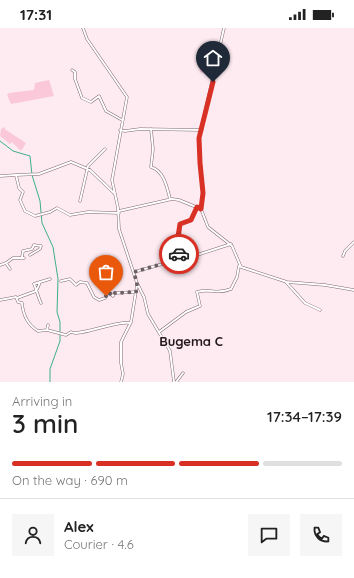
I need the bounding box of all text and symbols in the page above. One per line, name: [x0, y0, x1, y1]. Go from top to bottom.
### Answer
text: 17:31: [20, 5, 52, 24]
pin: [196, 41, 230, 82]
icon: home: [202, 47, 224, 69]
courier: [159, 234, 199, 274]
icon: car: [168, 243, 190, 265]
pin: [89, 255, 123, 296]
icon: bag: [95, 261, 117, 283]
district label: Bugema C: [159, 333, 223, 349]
text: Arriving in: [12, 393, 72, 409]
text: 3 min: [12, 407, 78, 440]
text: 17:34–17:39: [267, 407, 342, 426]
text: On the way · 690 m: [12, 472, 128, 488]
button: person: [12, 514, 54, 556]
button: chat: [248, 514, 290, 556]
button: phone: [300, 514, 342, 556]
text: Alex: [64, 517, 94, 536]
text: Courier · 4.6: [64, 536, 134, 552]

